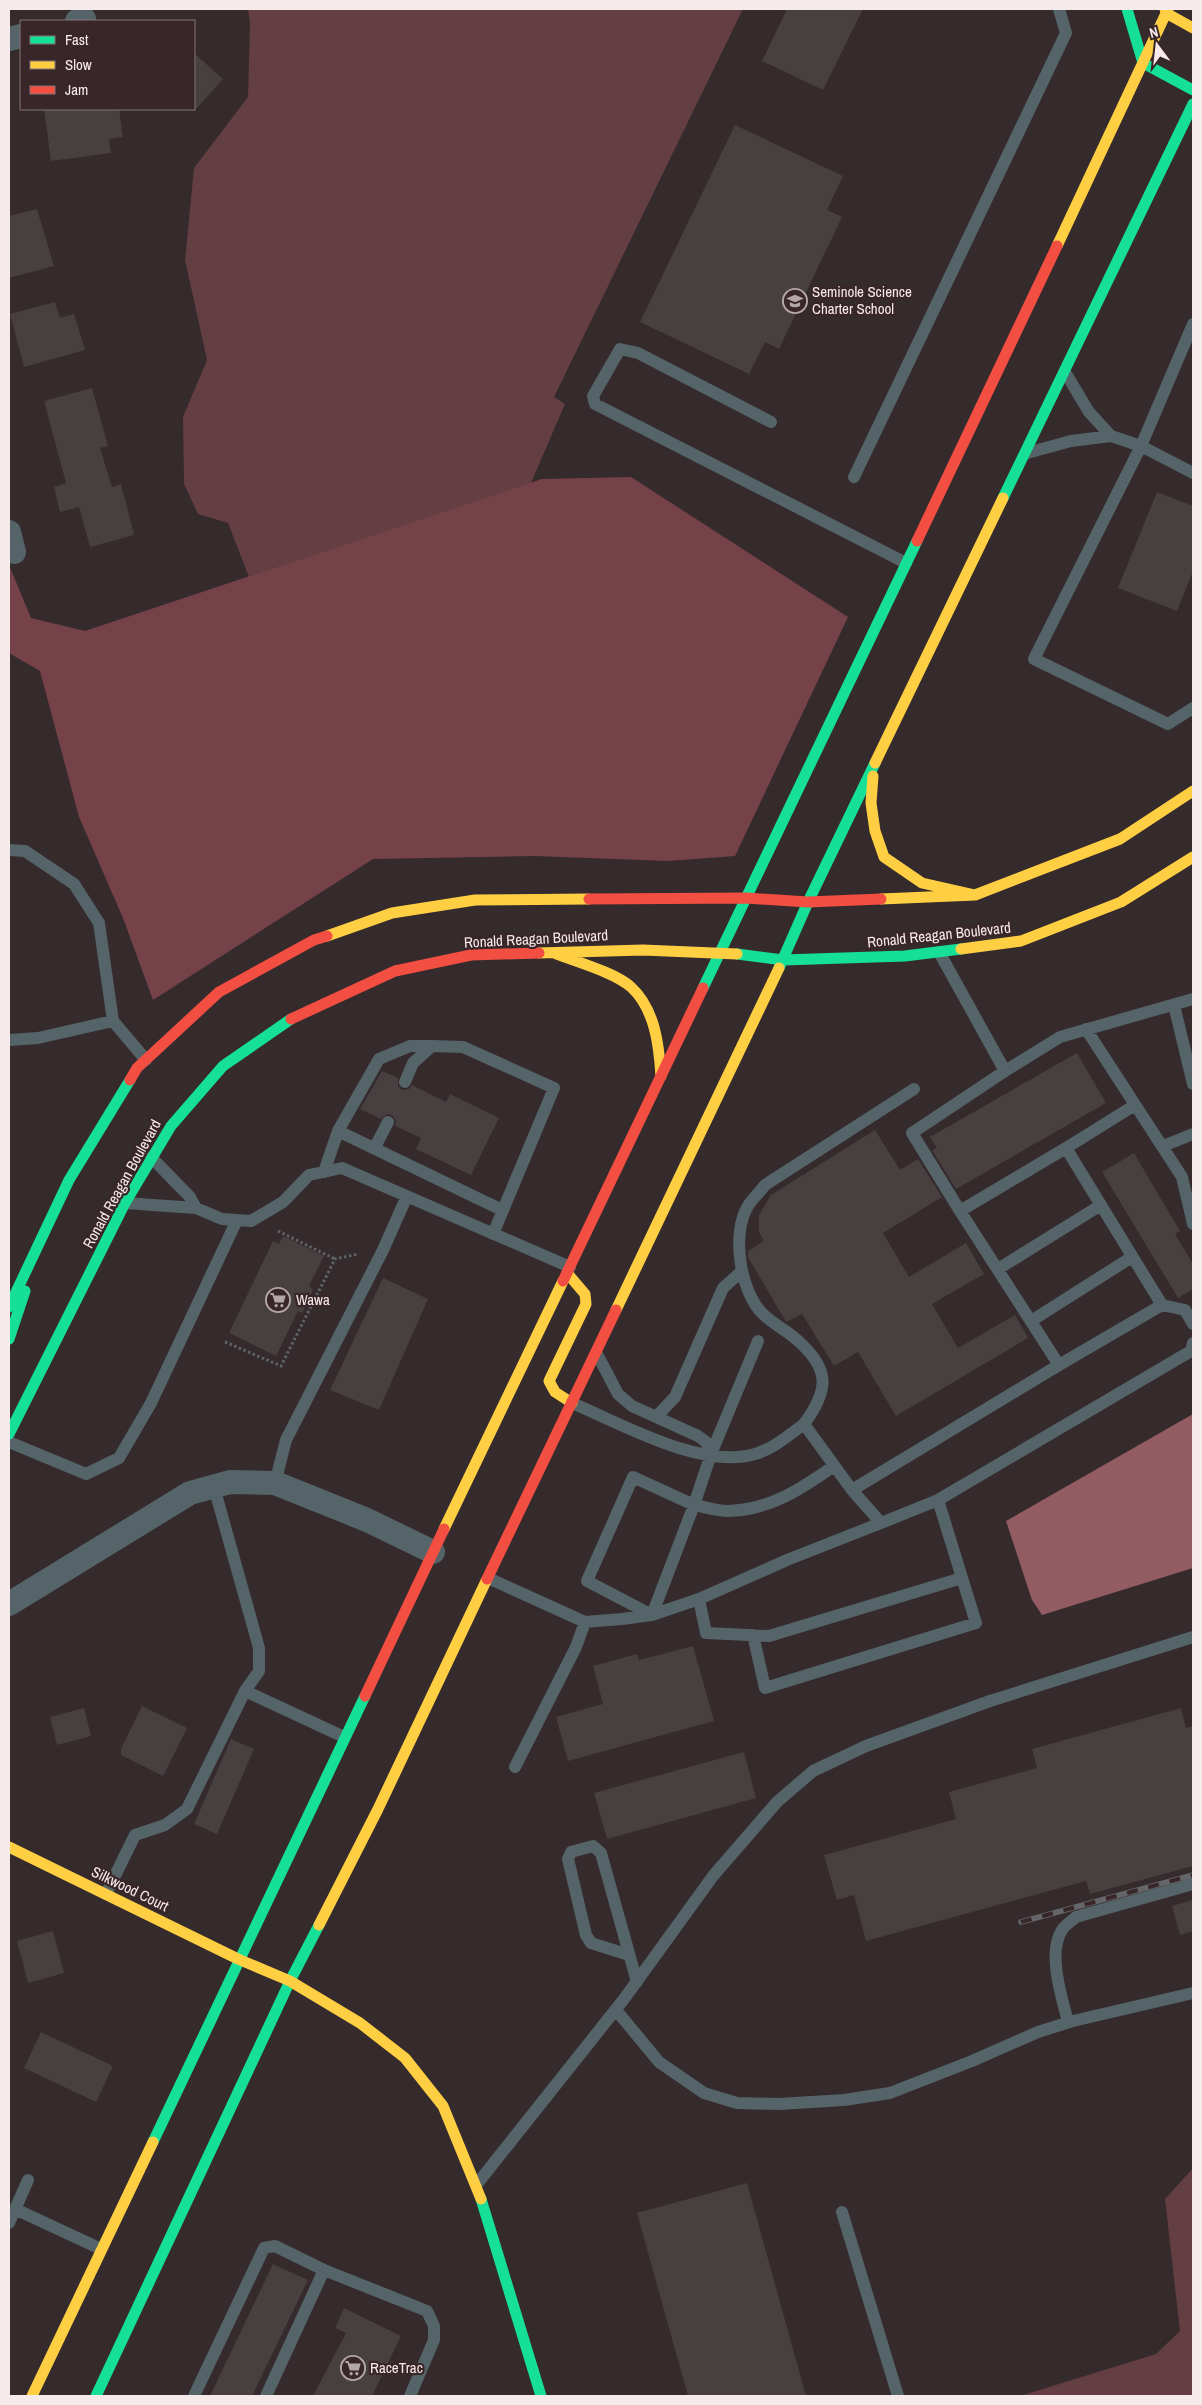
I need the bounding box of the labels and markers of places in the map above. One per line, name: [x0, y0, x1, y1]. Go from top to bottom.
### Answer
place label: Seminole Science Charter School: [812, 281, 912, 319]
school or university icon: Seminole Science Charter School: [782, 288, 808, 314]
supermarket icon: Wawa: [265, 1287, 291, 1313]
place label: Wawa: [296, 1289, 330, 1310]
supermarket icon: RaceTrac: [340, 2355, 366, 2381]
place label: RaceTrac: [370, 2357, 423, 2378]

